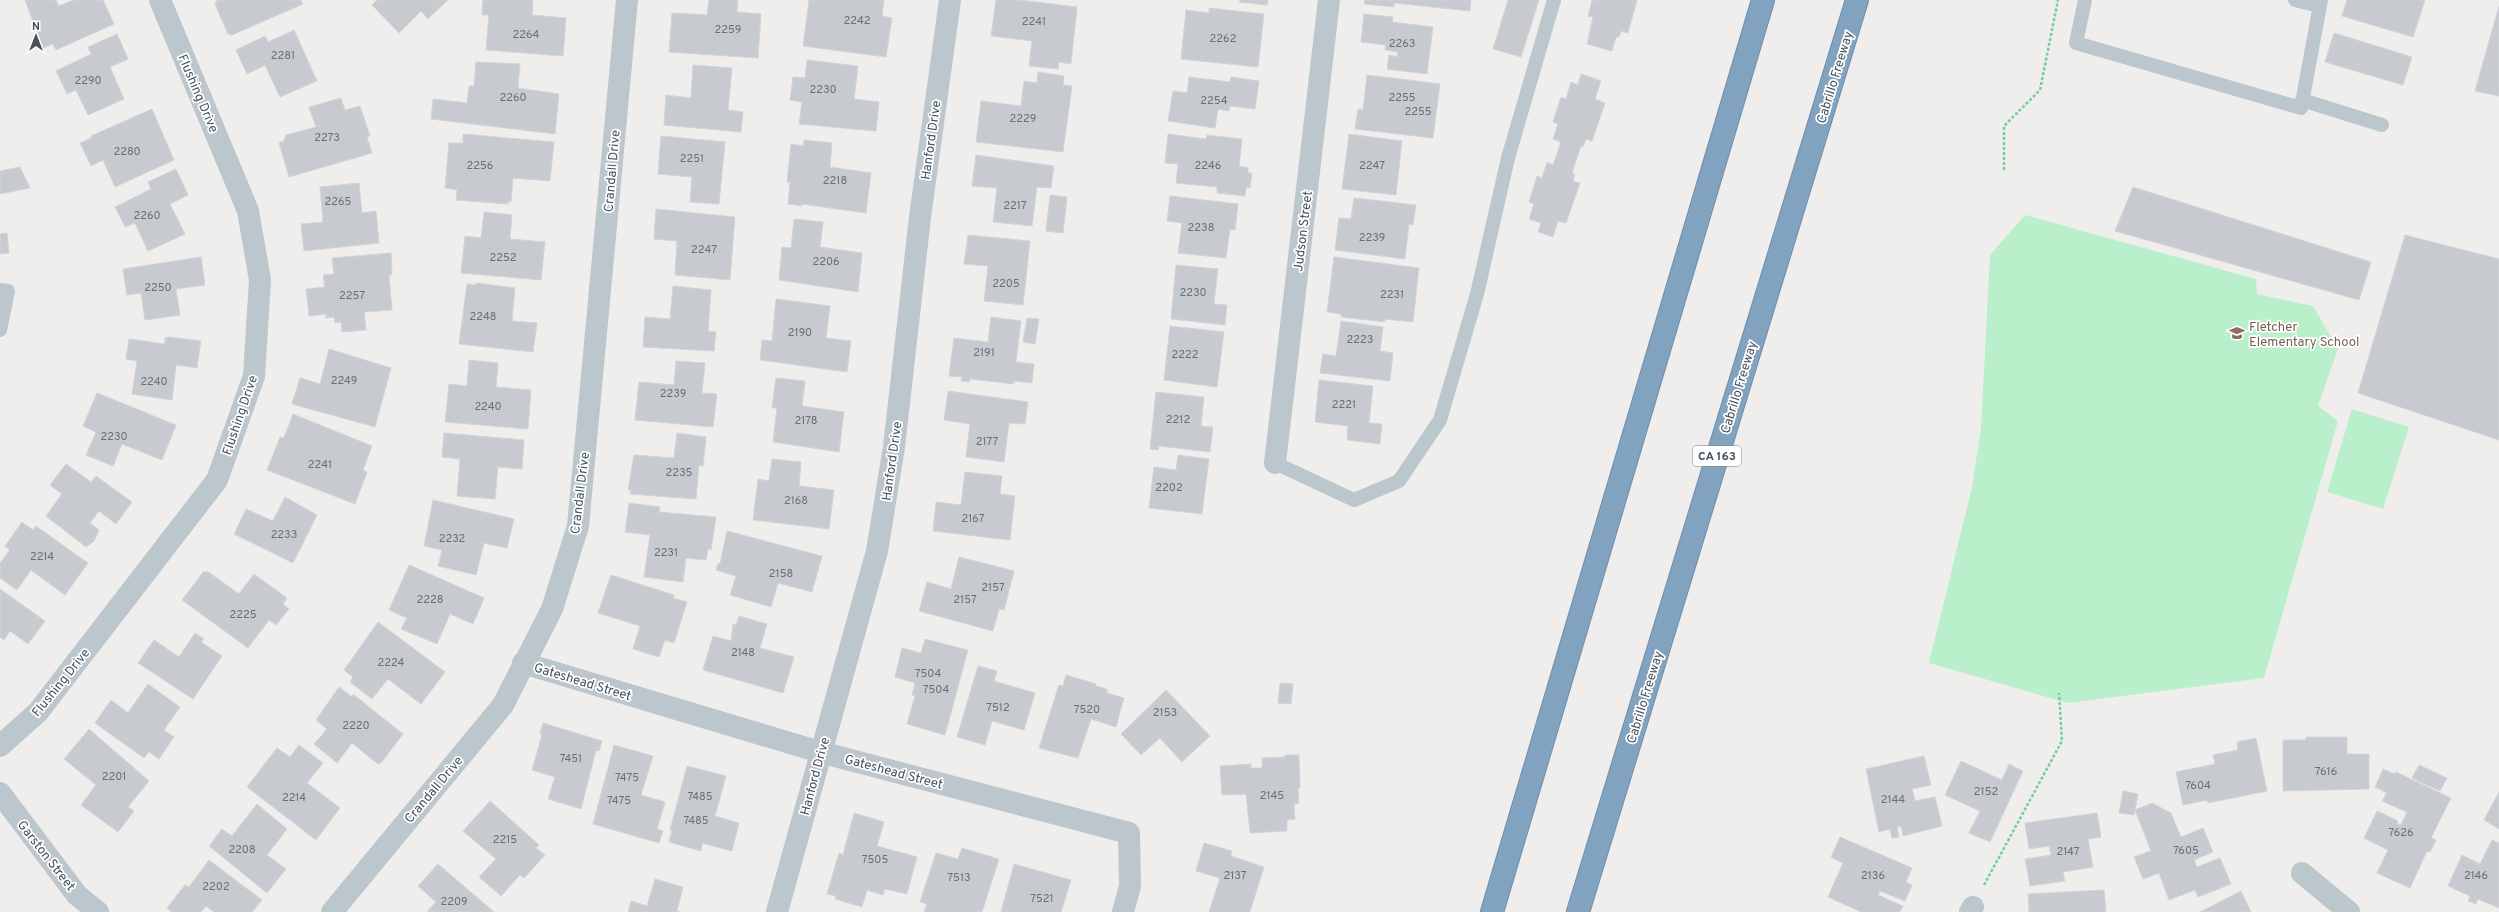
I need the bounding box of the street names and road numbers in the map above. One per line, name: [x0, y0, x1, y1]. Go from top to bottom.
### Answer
street label: Cabrillo Freeway: [1814, 29, 1858, 126]
street label: Flushing Drive: [173, 52, 221, 135]
street label: Hanford Drive: [918, 99, 945, 181]
street label: Crandall Drive: [601, 129, 625, 213]
street label: Judson Street: [1291, 190, 1317, 272]
street label: Cabrillo Freeway: [1718, 339, 1762, 436]
street label: Flushing Drive: [220, 374, 262, 458]
street label: Hanford Drive: [879, 420, 906, 502]
road number: CA 163: [1693, 446, 1741, 466]
street label: Crandall Drive: [568, 451, 594, 535]
street label: Flushing Drive: [29, 646, 94, 721]
street label: Cabrillo Freeway: [1624, 649, 1668, 746]
street label: Gateshead Street: [532, 661, 633, 705]
street label: Hanford Drive: [798, 736, 834, 817]
street label: Gateshead Street: [843, 752, 944, 794]
street label: Crandall Drive: [402, 754, 467, 827]
street label: Garston Street: [13, 818, 78, 895]

